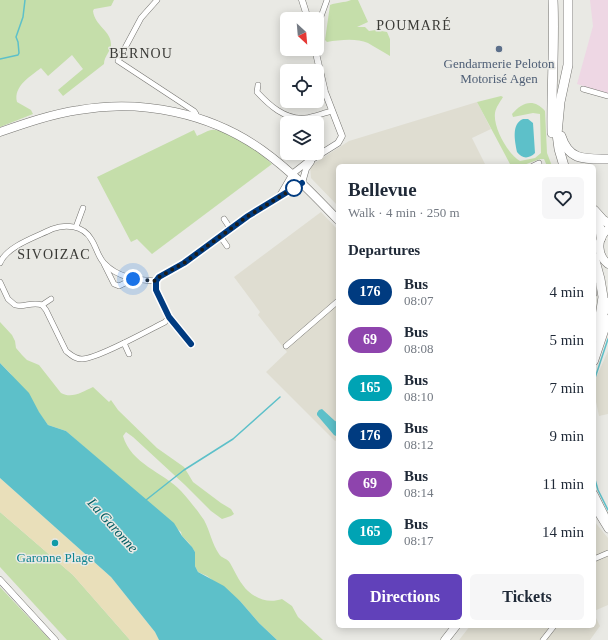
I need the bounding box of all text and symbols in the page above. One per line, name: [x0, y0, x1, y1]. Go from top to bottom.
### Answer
north arrow: [280, 12, 324, 56]
map controls: [280, 12, 324, 160]
district label: POUMARÉ: [376, 17, 452, 33]
marker: Gendarmerie Peloton Motorisé Agen: [494, 44, 504, 54]
district label: BERNOU: [109, 46, 173, 61]
place label: Gendarmerie Peloton Motorisé Agen: [444, 56, 555, 86]
button: locate: [280, 64, 324, 108]
button: layers: [280, 116, 324, 160]
button: heart: [542, 177, 584, 219]
unlabelled marker: [285, 179, 303, 197]
text: Bellevue: [348, 179, 417, 200]
text: Walk · 4 min · 250 m: [348, 205, 460, 220]
text: Departures: [348, 242, 420, 258]
district label: SIVOIZAC: [17, 247, 91, 262]
your location: [123, 269, 143, 289]
text: Bus: [404, 276, 428, 292]
text: 176: [360, 284, 381, 299]
text: 4 min: [549, 284, 584, 300]
text: 08:07: [404, 293, 434, 308]
text: Bus: [404, 324, 428, 340]
text: 69: [363, 332, 377, 347]
text: 5 min: [549, 332, 584, 348]
text: 08:08: [404, 341, 434, 356]
text: Bus: [404, 372, 428, 388]
text: 165: [360, 380, 381, 395]
text: 7 min: [549, 380, 584, 396]
text: 08:10: [404, 389, 434, 404]
text: Bus: [404, 420, 428, 436]
text: 176: [360, 428, 381, 443]
text: 9 min: [549, 428, 584, 444]
text: 08:12: [404, 437, 434, 452]
text: Bus: [404, 468, 428, 484]
text: 69: [363, 476, 377, 491]
text: 11 min: [542, 476, 584, 492]
text: 08:14: [404, 485, 434, 500]
water label: La Garonne: [84, 494, 141, 555]
text: Bus: [404, 516, 428, 532]
text: 165: [360, 524, 381, 539]
text: 14 min: [542, 524, 584, 540]
text: 08:17: [404, 533, 434, 548]
marker: Garonne Plage: [50, 538, 60, 548]
place label: Garonne Plage: [17, 550, 94, 565]
button: Directions: [348, 574, 462, 620]
button: Tickets: [470, 574, 584, 620]

